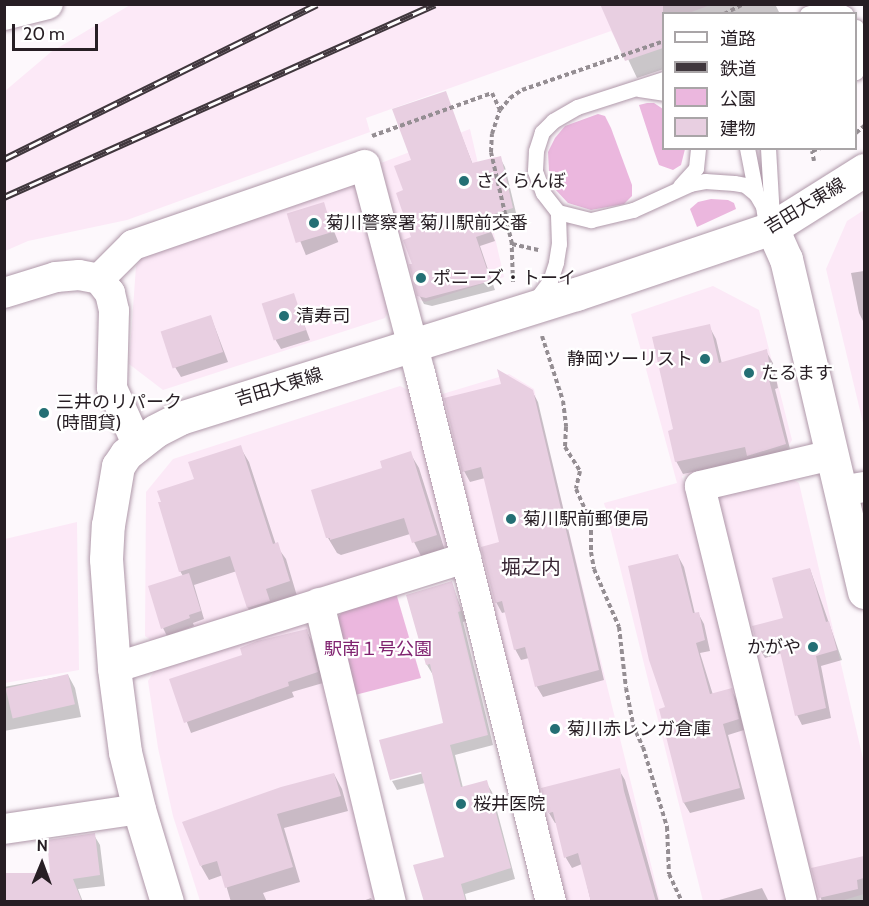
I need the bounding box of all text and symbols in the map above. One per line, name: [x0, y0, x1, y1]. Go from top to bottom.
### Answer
scale bar: [15, 12, 100, 50]
legend: [662, 12, 857, 150]
text: 20 m: [23, 23, 65, 45]
text: 道路: [720, 28, 756, 50]
text: 鉄道: [720, 58, 756, 80]
text: 公園: [720, 88, 756, 110]
text: 建物: [720, 118, 756, 140]
place label: さくらんぼ: [476, 170, 566, 192]
marker: さくらんぼ: [457, 174, 471, 188]
street label: 吉田大東線: [761, 174, 849, 238]
place label: 菊川警察署 菊川駅前交番: [326, 212, 528, 234]
marker: 菊川警察署 菊川駅前交番: [307, 216, 321, 230]
place label: ポニーズ・トーイ: [433, 267, 577, 289]
marker: ポニーズ・トーイ: [414, 271, 428, 285]
place label: 清寿司: [296, 305, 350, 327]
marker: 清寿司: [277, 309, 291, 323]
place label: 静岡ツーリスト: [567, 348, 693, 370]
marker: 静岡ツーリスト: [698, 352, 712, 366]
place label: たるます: [761, 362, 833, 384]
street label: 吉田大東線: [233, 364, 325, 410]
marker: たるます: [742, 366, 756, 380]
place label: 三井のリパーク (時間貸): [56, 392, 182, 434]
marker: 三井のリパーク (時間貸): [37, 406, 51, 420]
place label: 菊川駅前郵便局: [523, 508, 649, 530]
marker: 菊川駅前郵便局: [504, 512, 518, 526]
district label: 堀之内: [501, 555, 561, 579]
place label: かがや: [747, 636, 801, 658]
park label: 駅南１号公園: [324, 638, 432, 660]
marker: かがや: [806, 640, 820, 654]
place label: 菊川赤レンガ倉庫: [567, 718, 711, 740]
marker: 菊川赤レンガ倉庫: [548, 722, 562, 736]
place label: 桜井医院: [473, 793, 545, 815]
marker: 桜井医院: [454, 797, 468, 811]
north arrow: [12, 834, 72, 894]
text: N: [37, 836, 48, 855]

